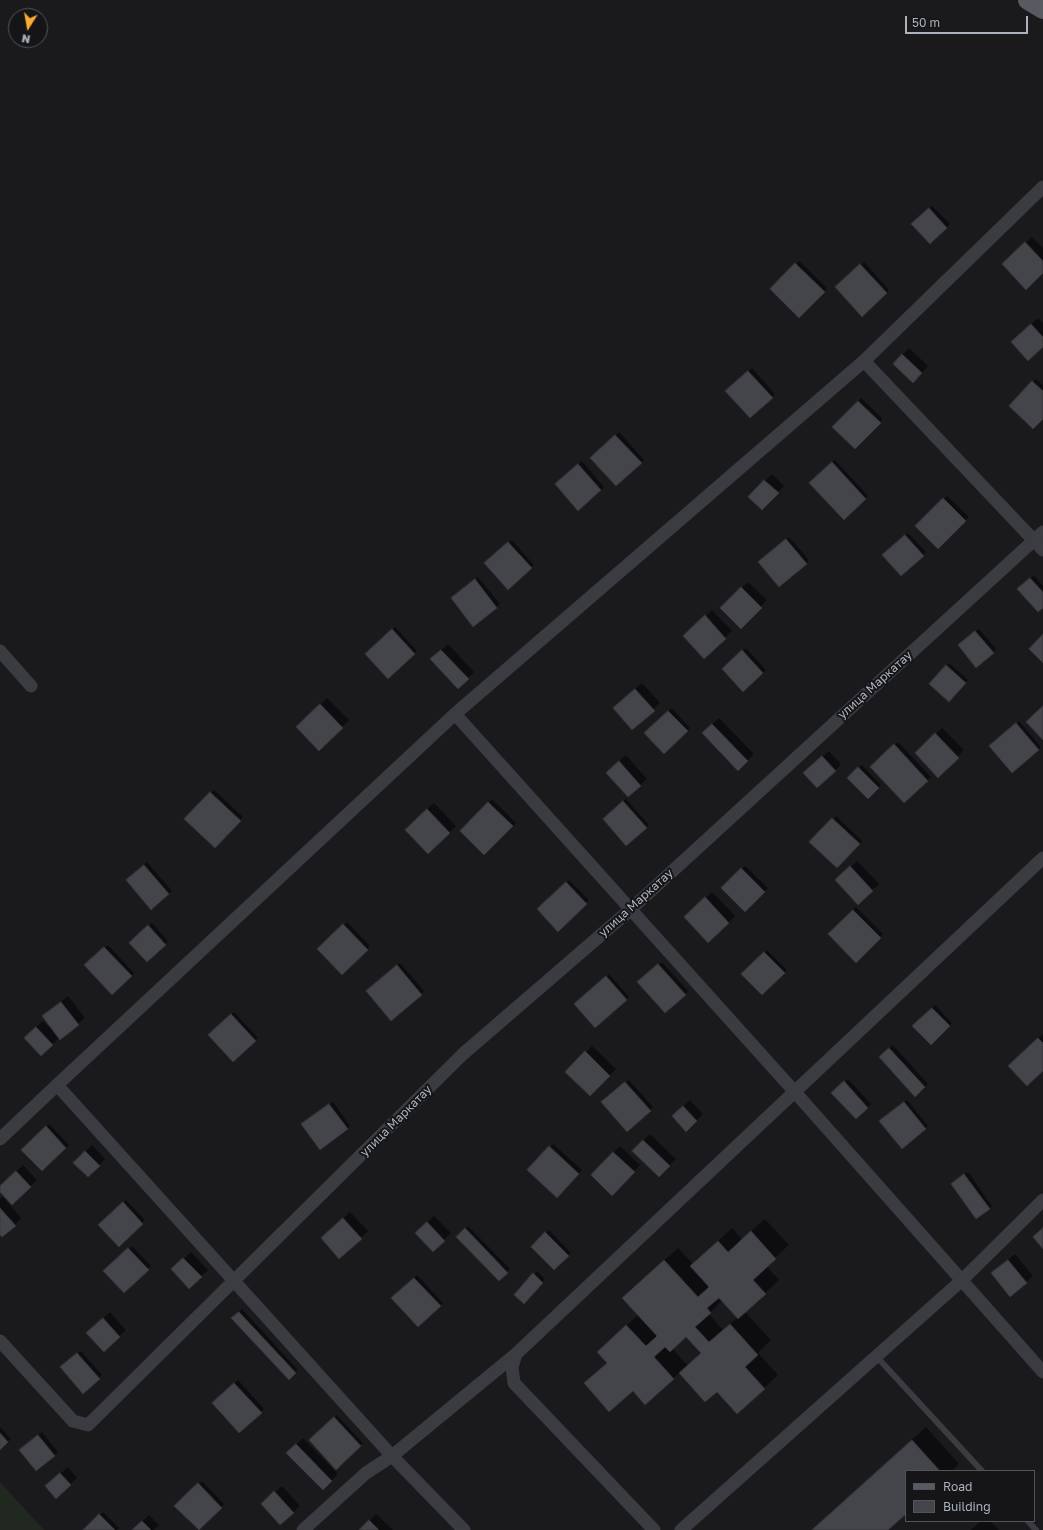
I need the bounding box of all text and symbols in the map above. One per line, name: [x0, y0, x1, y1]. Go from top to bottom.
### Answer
north arrow: [8, 8, 48, 48]
scale bar: [907, 8, 1030, 34]
text: 50 m: [912, 15, 940, 30]
text: N: [20, 32, 31, 46]
street label: улица Маркатау: [835, 648, 915, 722]
street label: улица Маркатау: [596, 866, 676, 940]
street label: улица Маркатау: [357, 1082, 435, 1160]
legend: [905, 1470, 1035, 1522]
text: Road: [943, 1479, 972, 1494]
text: Building: [943, 1499, 991, 1514]

